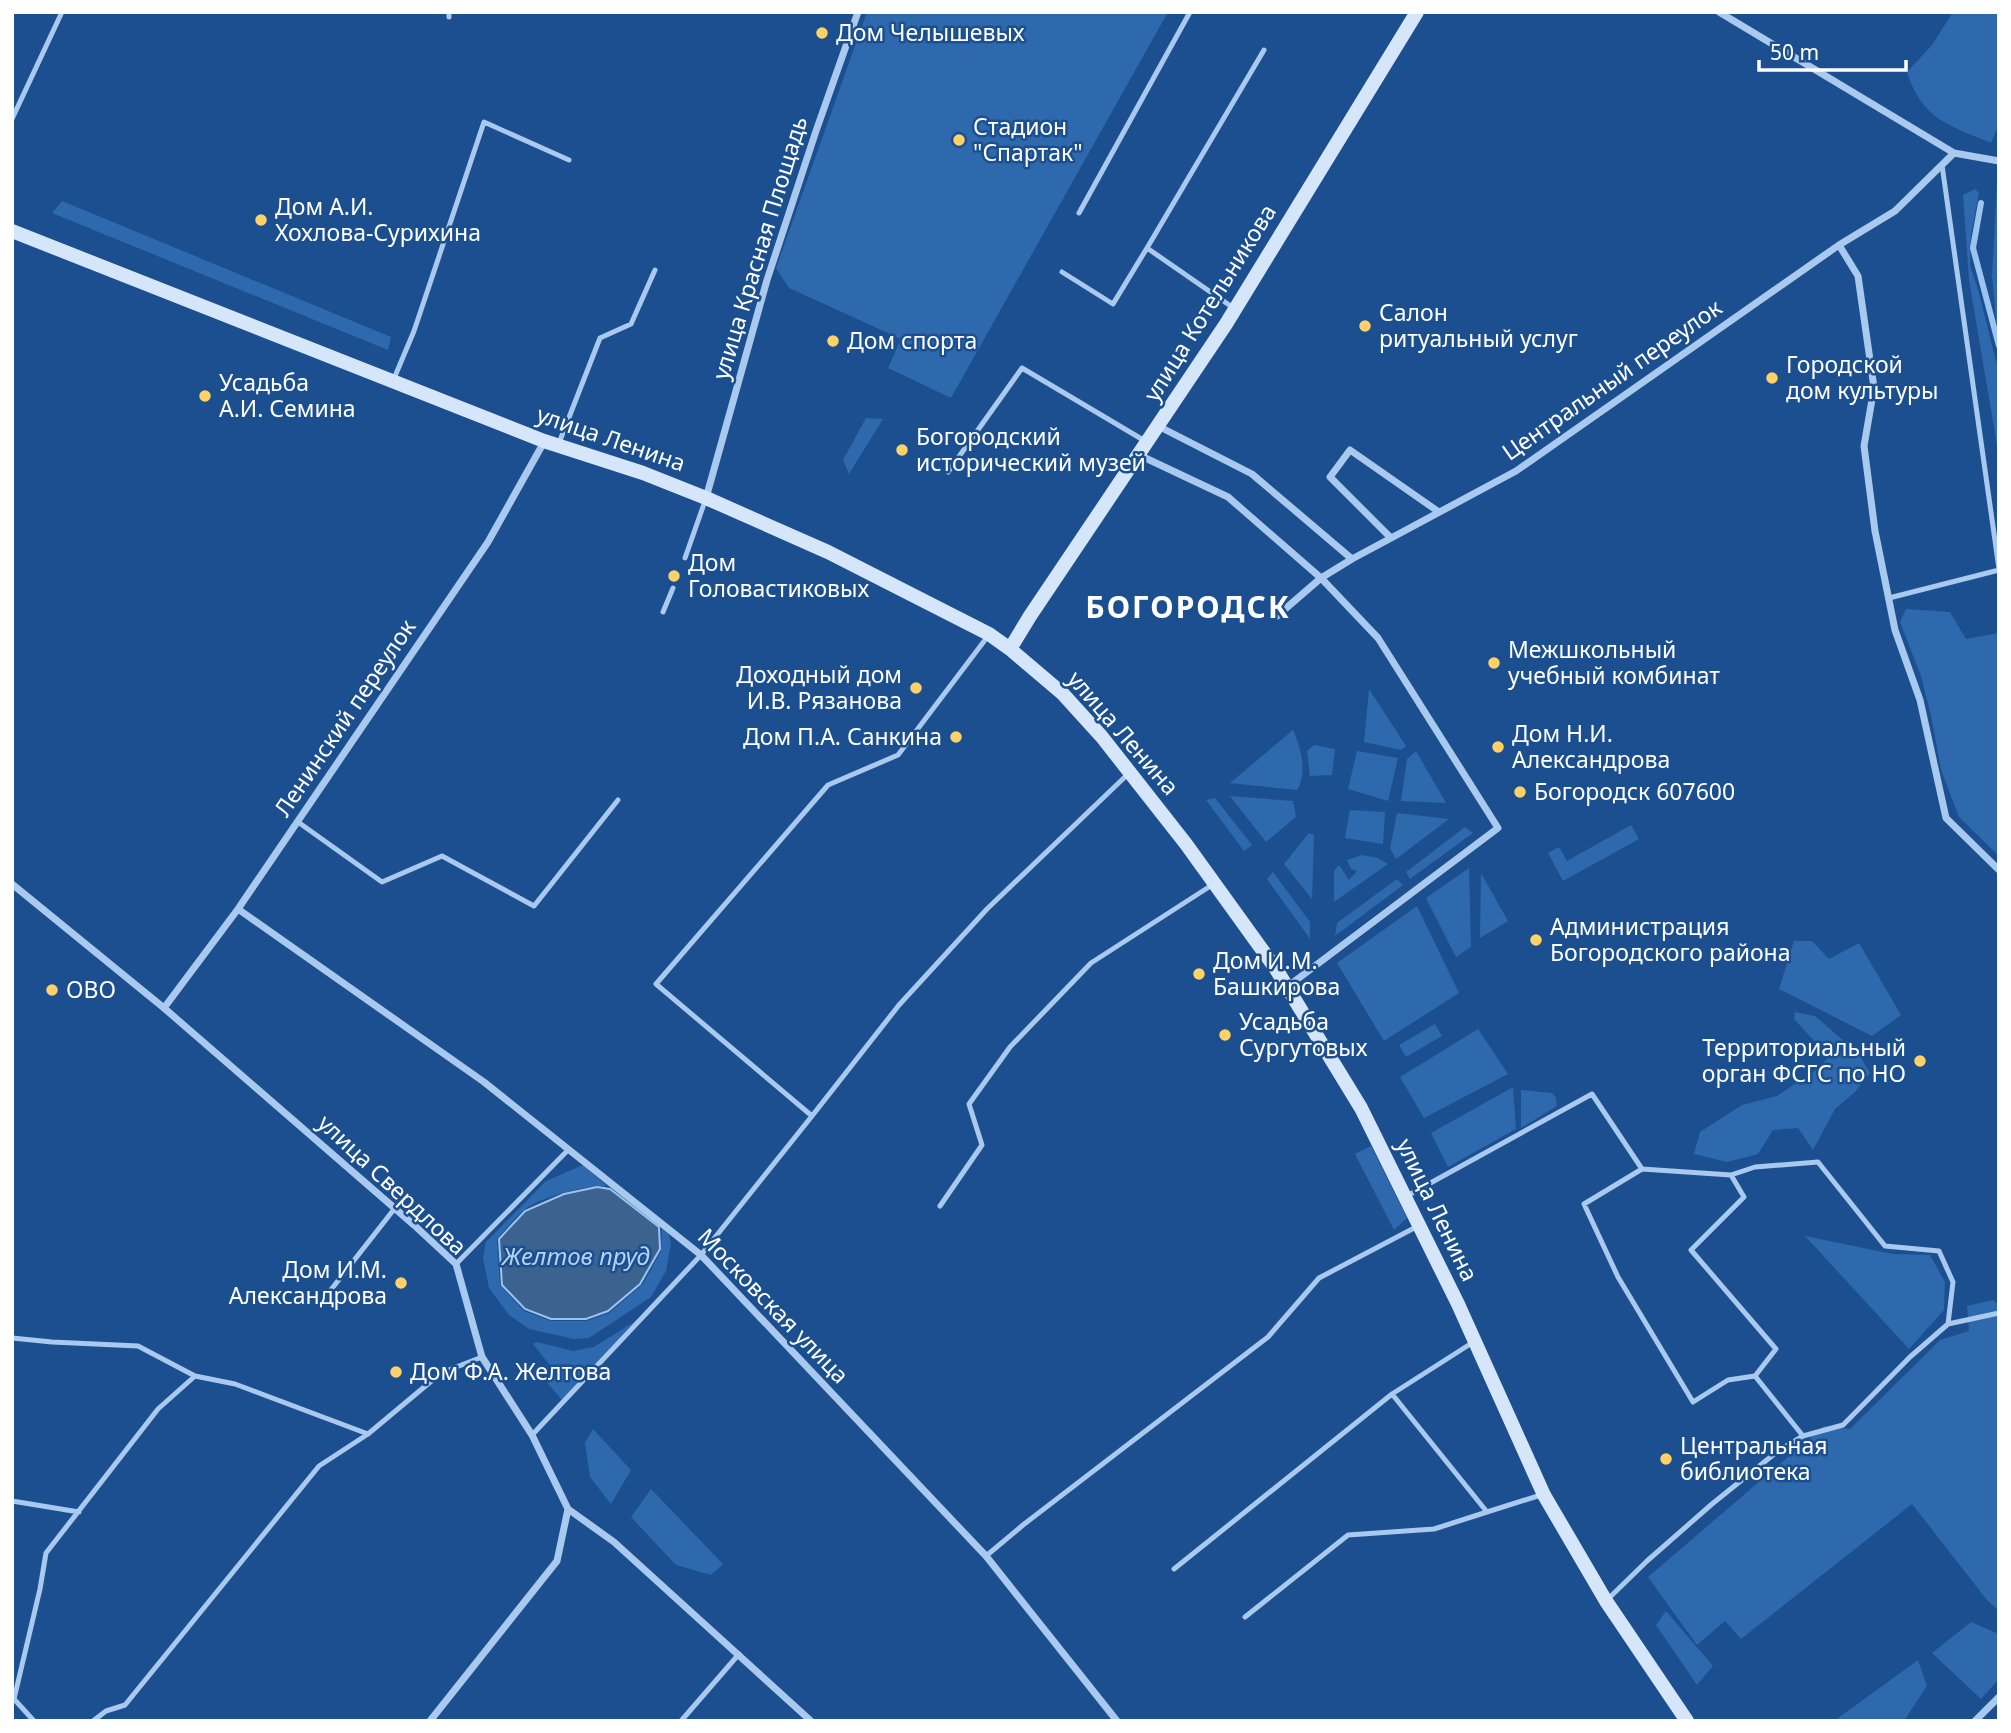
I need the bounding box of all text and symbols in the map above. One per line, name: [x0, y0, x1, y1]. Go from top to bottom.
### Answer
place label: Дом Челышевых: [836, 16, 1025, 48]
marker: Дом Челышевых: [814, 25, 830, 41]
scale bar: [1759, 28, 1906, 72]
text: 50 m: [1770, 38, 1819, 66]
place label: Стадион "Спартак": [973, 110, 1083, 168]
street label: улица Красная Площадь: [704, 112, 814, 383]
marker: Стадион "Спартак": [951, 132, 967, 148]
place label: Дом А.И. Хохлова-Сурихина: [275, 190, 481, 248]
street label: улица Котельникова: [1135, 198, 1283, 407]
marker: Дом А.И. Хохлова-Сурихина: [253, 212, 269, 228]
street label: Центральный переулок: [1495, 291, 1728, 467]
place label: Салон ритуальный услуг: [1379, 296, 1578, 354]
marker: Салон ритуальный услуг: [1357, 318, 1373, 334]
place label: Дом спорта: [847, 324, 977, 356]
marker: Дом спорта: [825, 333, 841, 349]
place label: Городской дом культуры: [1786, 348, 1939, 406]
place label: Усадьба А.И. Семина: [219, 366, 356, 424]
marker: Городской дом культуры: [1764, 370, 1780, 386]
marker: Усадьба А.И. Семина: [197, 388, 213, 404]
street label: улица Ленина: [533, 398, 690, 478]
place label: Богородский исторический музей: [916, 420, 1146, 478]
marker: Богородский исторический музей: [894, 442, 910, 458]
place label: Дом Головастиковых: [688, 546, 870, 604]
marker: Дом Головастиковых: [666, 568, 682, 584]
district label: БОГОРОДСК: [1085, 586, 1291, 627]
street label: Ленинский переулок: [266, 612, 423, 823]
place label: Межшкольный учебный комбинат: [1508, 633, 1720, 691]
marker: Межшкольный учебный комбинат: [1486, 655, 1502, 671]
place label: Доходный дом И.В. Рязанова: [736, 658, 902, 716]
street label: улица Ленина: [1061, 663, 1187, 801]
marker: Доходный дом И.В. Рязанова: [908, 680, 924, 696]
place label: Дом Н.И. Александрова: [1512, 717, 1670, 775]
place label: Дом П.А. Санкина: [743, 720, 942, 752]
marker: Дом П.А. Санкина: [948, 729, 964, 745]
marker: Дом Н.И. Александрова: [1490, 739, 1506, 755]
place label: Богородск 607600: [1534, 775, 1735, 807]
marker: Богородск 607600: [1512, 784, 1528, 800]
place label: Администрация Богородского района: [1550, 910, 1791, 968]
marker: Администрация Богородского района: [1528, 932, 1544, 948]
place label: Дом И.М. Башкирова: [1213, 944, 1340, 1002]
marker: Дом И.М. Башкирова: [1191, 966, 1207, 982]
place label: ОВО: [66, 973, 116, 1005]
marker: ОВО: [44, 982, 60, 998]
place label: Усадьба Сургутовых: [1239, 1005, 1368, 1063]
marker: Усадьба Сургутовых: [1217, 1027, 1233, 1043]
place label: Территориальный орган ФСГС по НО: [1702, 1031, 1906, 1089]
marker: Территориальный орган ФСГС по НО: [1912, 1053, 1928, 1069]
street label: улица Свердлова: [311, 1107, 474, 1262]
street label: улица Ленина: [1389, 1133, 1486, 1286]
street label: Московская улица: [691, 1221, 856, 1390]
water label: Желтов пруд: [500, 1239, 650, 1272]
place label: Дом И.М. Александрова: [229, 1253, 387, 1311]
marker: Дом И.М. Александрова: [393, 1275, 409, 1291]
place label: Дом Ф.А. Желтова: [410, 1355, 611, 1387]
marker: Дом Ф.А. Желтова: [388, 1364, 404, 1380]
place label: Центральная библиотека: [1680, 1429, 1828, 1487]
marker: Центральная библиотека: [1658, 1451, 1674, 1467]

